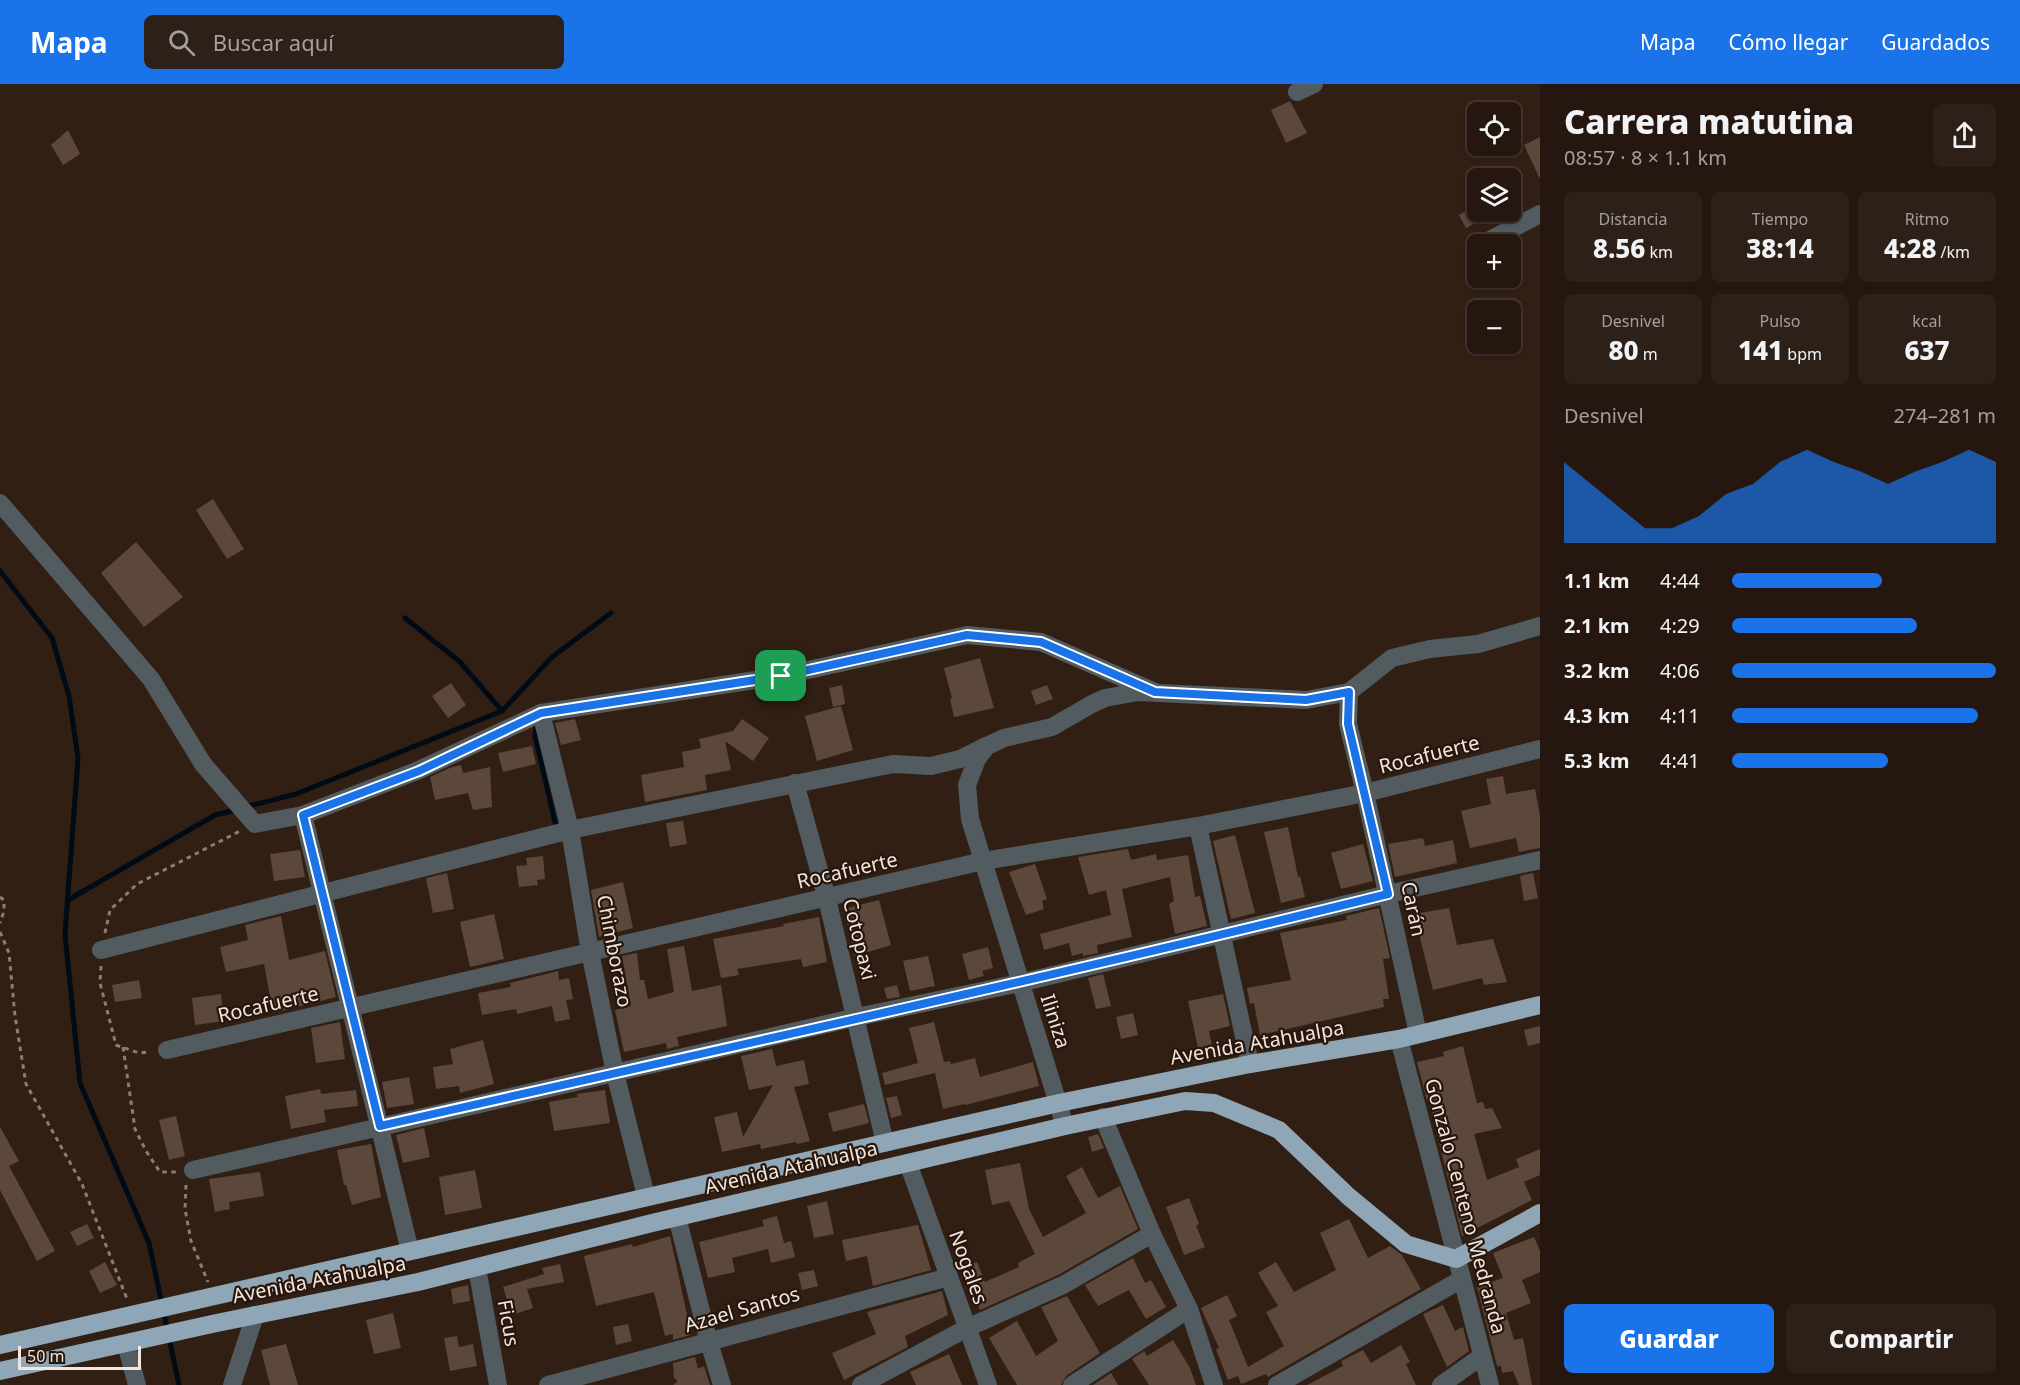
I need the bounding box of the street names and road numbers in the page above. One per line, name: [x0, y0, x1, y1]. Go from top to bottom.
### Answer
street label: Rocafuerte: [1376, 728, 1482, 780]
street label: Rocafuerte: [794, 845, 900, 895]
street label: Carán: [1395, 879, 1433, 939]
street label: Chimborazo: [591, 893, 639, 1009]
street label: Cotopaxi: [837, 895, 883, 983]
street label: Rocafuerte: [215, 979, 321, 1029]
street label: Iliniza: [1035, 991, 1077, 1051]
street label: Avenida Atahualpa: [1168, 1013, 1346, 1071]
street label: Gonzalo Centeno Medranda: [1419, 1075, 1513, 1337]
street label: Avenida Atahualpa: [702, 1134, 880, 1200]
street label: Nogales: [943, 1226, 995, 1308]
street label: Avenida Atahualpa: [230, 1249, 408, 1309]
street label: Azael Santos: [681, 1280, 803, 1338]
street label: Ficus: [492, 1297, 526, 1349]

